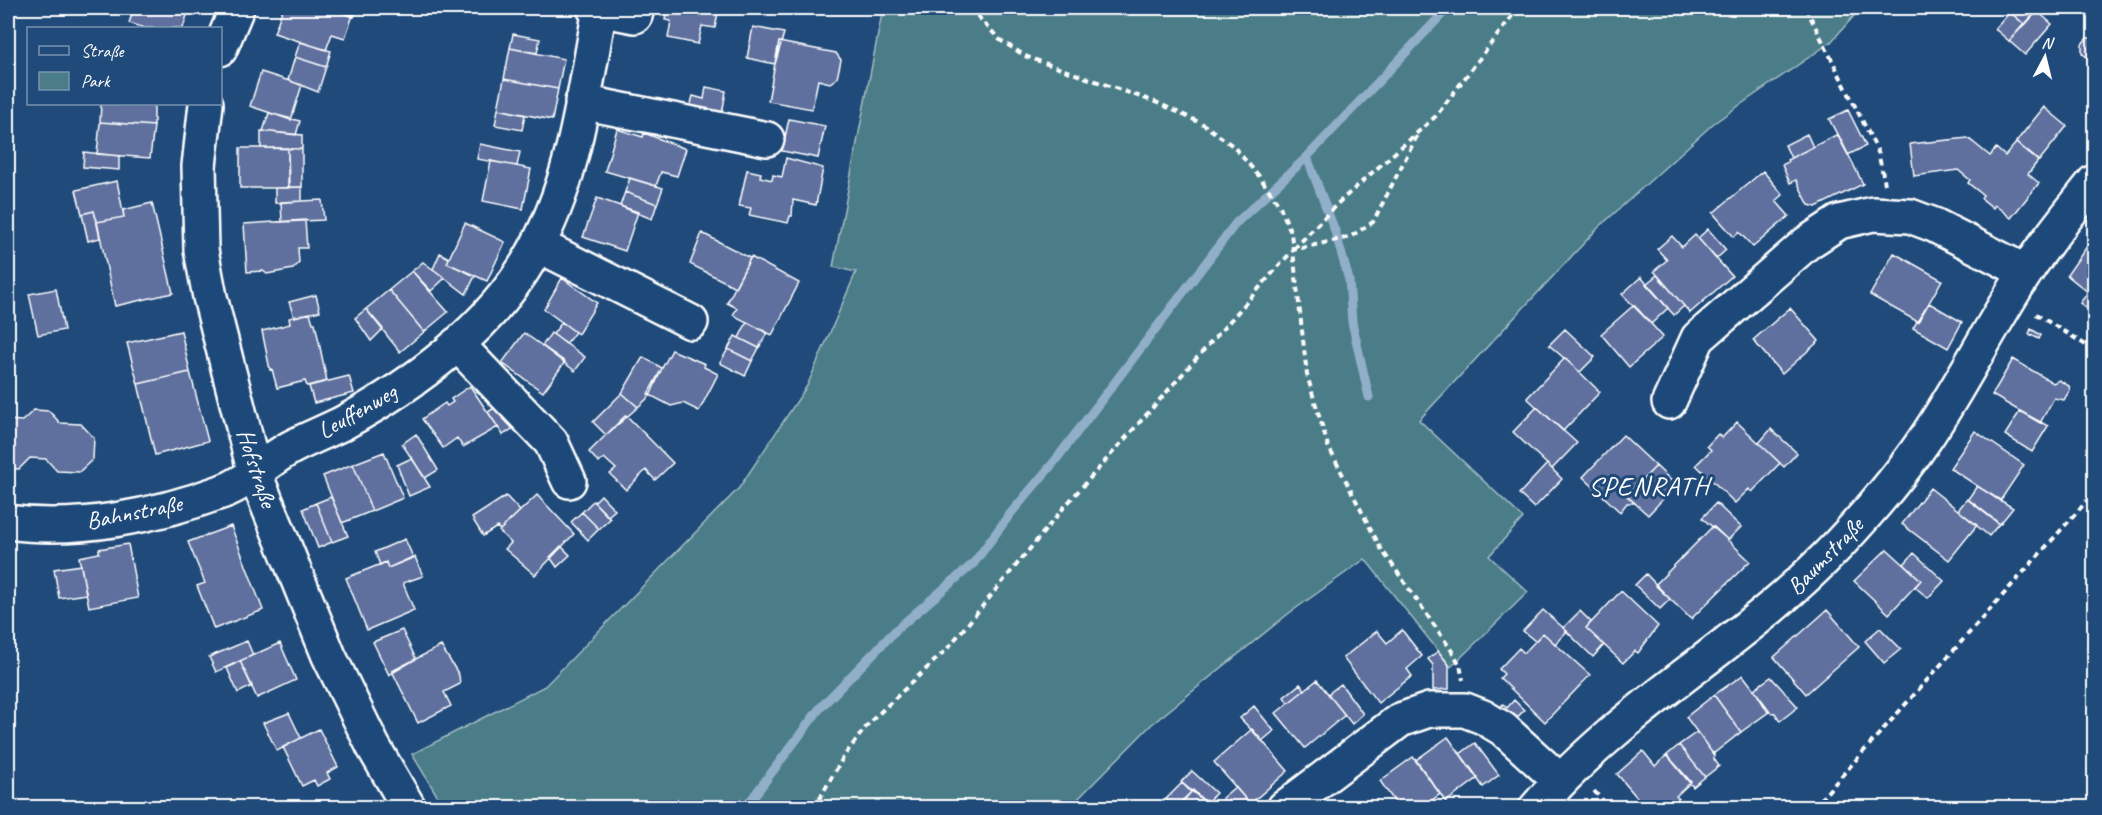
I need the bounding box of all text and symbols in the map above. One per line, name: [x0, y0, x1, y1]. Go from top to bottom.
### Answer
legend: [27, 27, 222, 105]
north arrow: [2015, 27, 2075, 87]
text: N: [2041, 33, 2056, 54]
text: Straße: [81, 40, 125, 62]
text: Park: [81, 70, 111, 92]
street label: Leuffenweg: [312, 376, 403, 446]
street label: Hofstraße: [230, 425, 284, 513]
district label: SPENRATH: [1588, 469, 1713, 503]
street label: Bahnstraße: [84, 488, 186, 536]
street label: Baumstraße: [1780, 509, 1871, 601]

